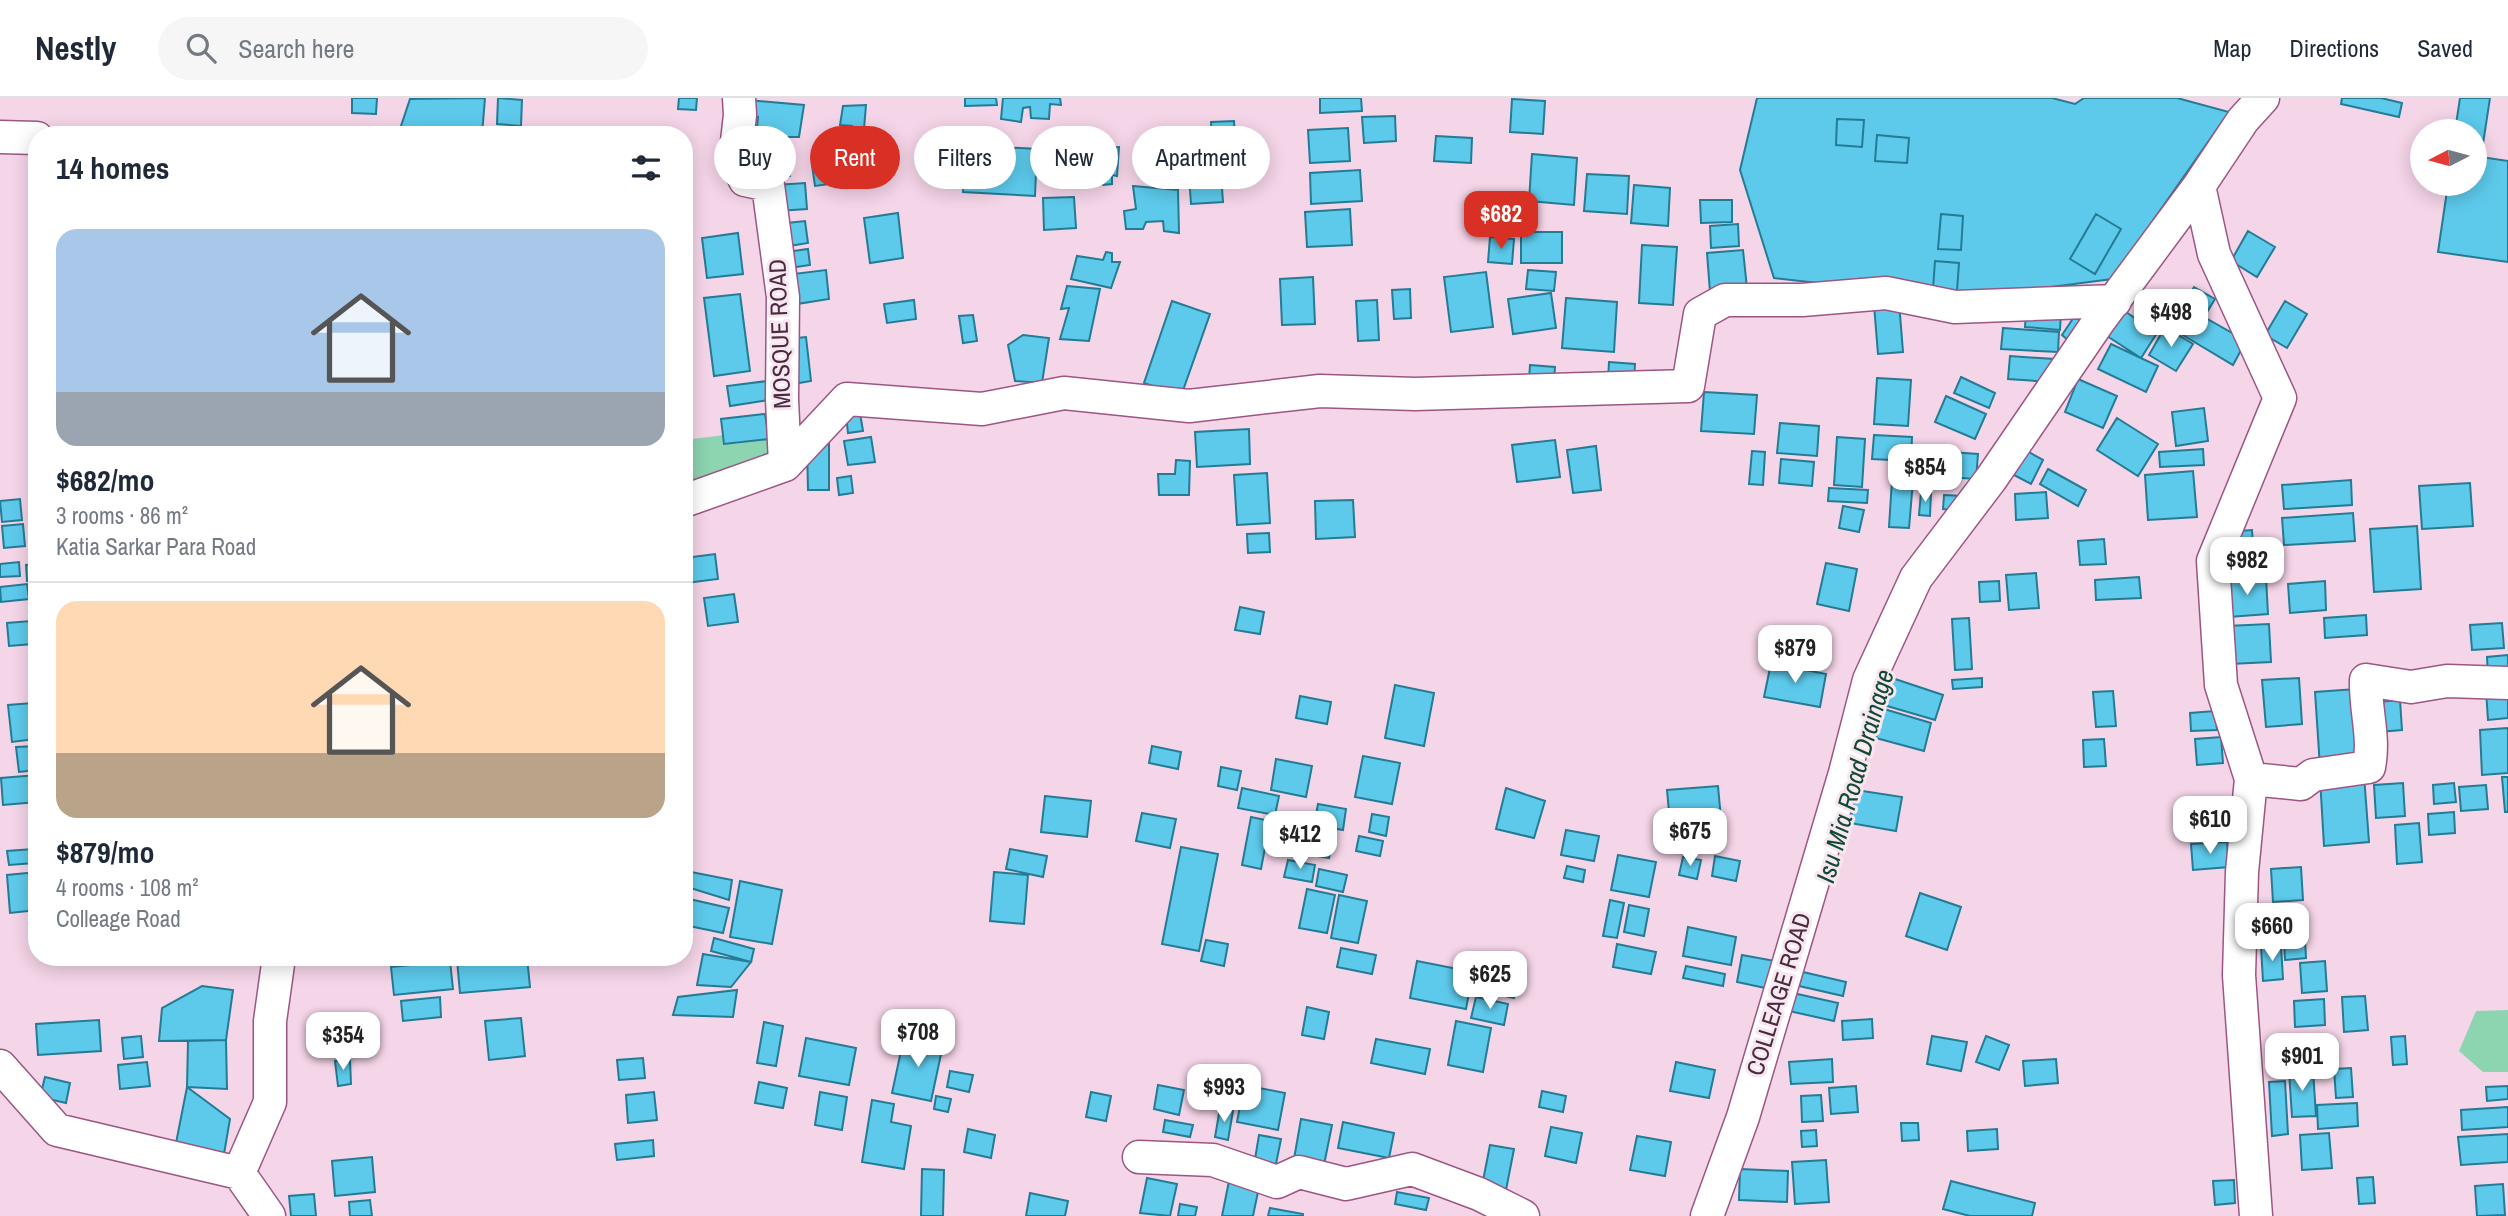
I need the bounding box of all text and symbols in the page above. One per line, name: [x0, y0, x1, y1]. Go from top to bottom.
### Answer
search box: [158, 17, 648, 80]
text: Nestly: [35, 26, 116, 70]
icon: search: [182, 29, 220, 67]
text: Search here: [238, 31, 354, 66]
text: Map: [2213, 32, 2251, 64]
text: Directions: [2289, 32, 2379, 64]
text: Saved: [2417, 32, 2473, 64]
north arrow: [2410, 119, 2487, 196]
map controls: [2410, 119, 2487, 196]
chip: Buy: [714, 126, 796, 189]
chip: Rent: [810, 126, 900, 189]
chip: Filters: [914, 126, 1016, 189]
chip: New: [1030, 126, 1118, 189]
chip: Apartment: [1132, 126, 1270, 189]
text: 14 homes: [56, 148, 170, 188]
icon: filters: [627, 149, 665, 187]
pin: $682: [1460, 192, 1542, 251]
text: $682: [1480, 198, 1522, 229]
street label: MOSQUE ROAD: [760, 259, 798, 409]
icon: home: [298, 275, 424, 401]
pin: $498: [2130, 289, 2212, 349]
text: $498: [2150, 296, 2192, 327]
pin: $854: [1884, 444, 1966, 504]
text: $854: [1904, 451, 1946, 482]
text: $682/mo: [56, 460, 154, 500]
text: 3 rooms · 86 m²: [56, 500, 188, 531]
text: Katia Sarkar Para Road: [56, 531, 256, 562]
pin: $982: [2206, 538, 2288, 597]
text: $982: [2226, 544, 2268, 575]
pin: $879: [1754, 626, 1836, 685]
text: $879: [1774, 632, 1816, 663]
icon: home: [298, 647, 424, 773]
water label: Isu Mia Road Drainage: [1807, 665, 1902, 887]
pin: $610: [2169, 796, 2251, 856]
text: $610: [2189, 803, 2231, 834]
pin: $675: [1649, 808, 1731, 868]
pin: $412: [1259, 812, 1341, 871]
text: $675: [1669, 815, 1711, 846]
text: $412: [1279, 818, 1321, 849]
text: $879/mo: [56, 832, 154, 872]
text: 4 rooms · 108 m²: [56, 872, 199, 903]
text: Colleage Road: [56, 903, 181, 934]
pin: $660: [2231, 904, 2313, 963]
street label: COLLEAGE ROAD: [1738, 908, 1818, 1079]
text: $660: [2251, 910, 2293, 941]
pin: $625: [1449, 951, 1531, 1011]
text: $625: [1469, 958, 1511, 989]
pin: $708: [877, 1010, 959, 1069]
pin: $354: [302, 1012, 384, 1072]
text: $708: [897, 1016, 939, 1047]
text: $354: [322, 1019, 364, 1050]
pin: $901: [2261, 1034, 2343, 1093]
text: $901: [2281, 1040, 2323, 1071]
pin: $993: [1183, 1065, 1265, 1124]
text: $993: [1203, 1071, 1245, 1102]

